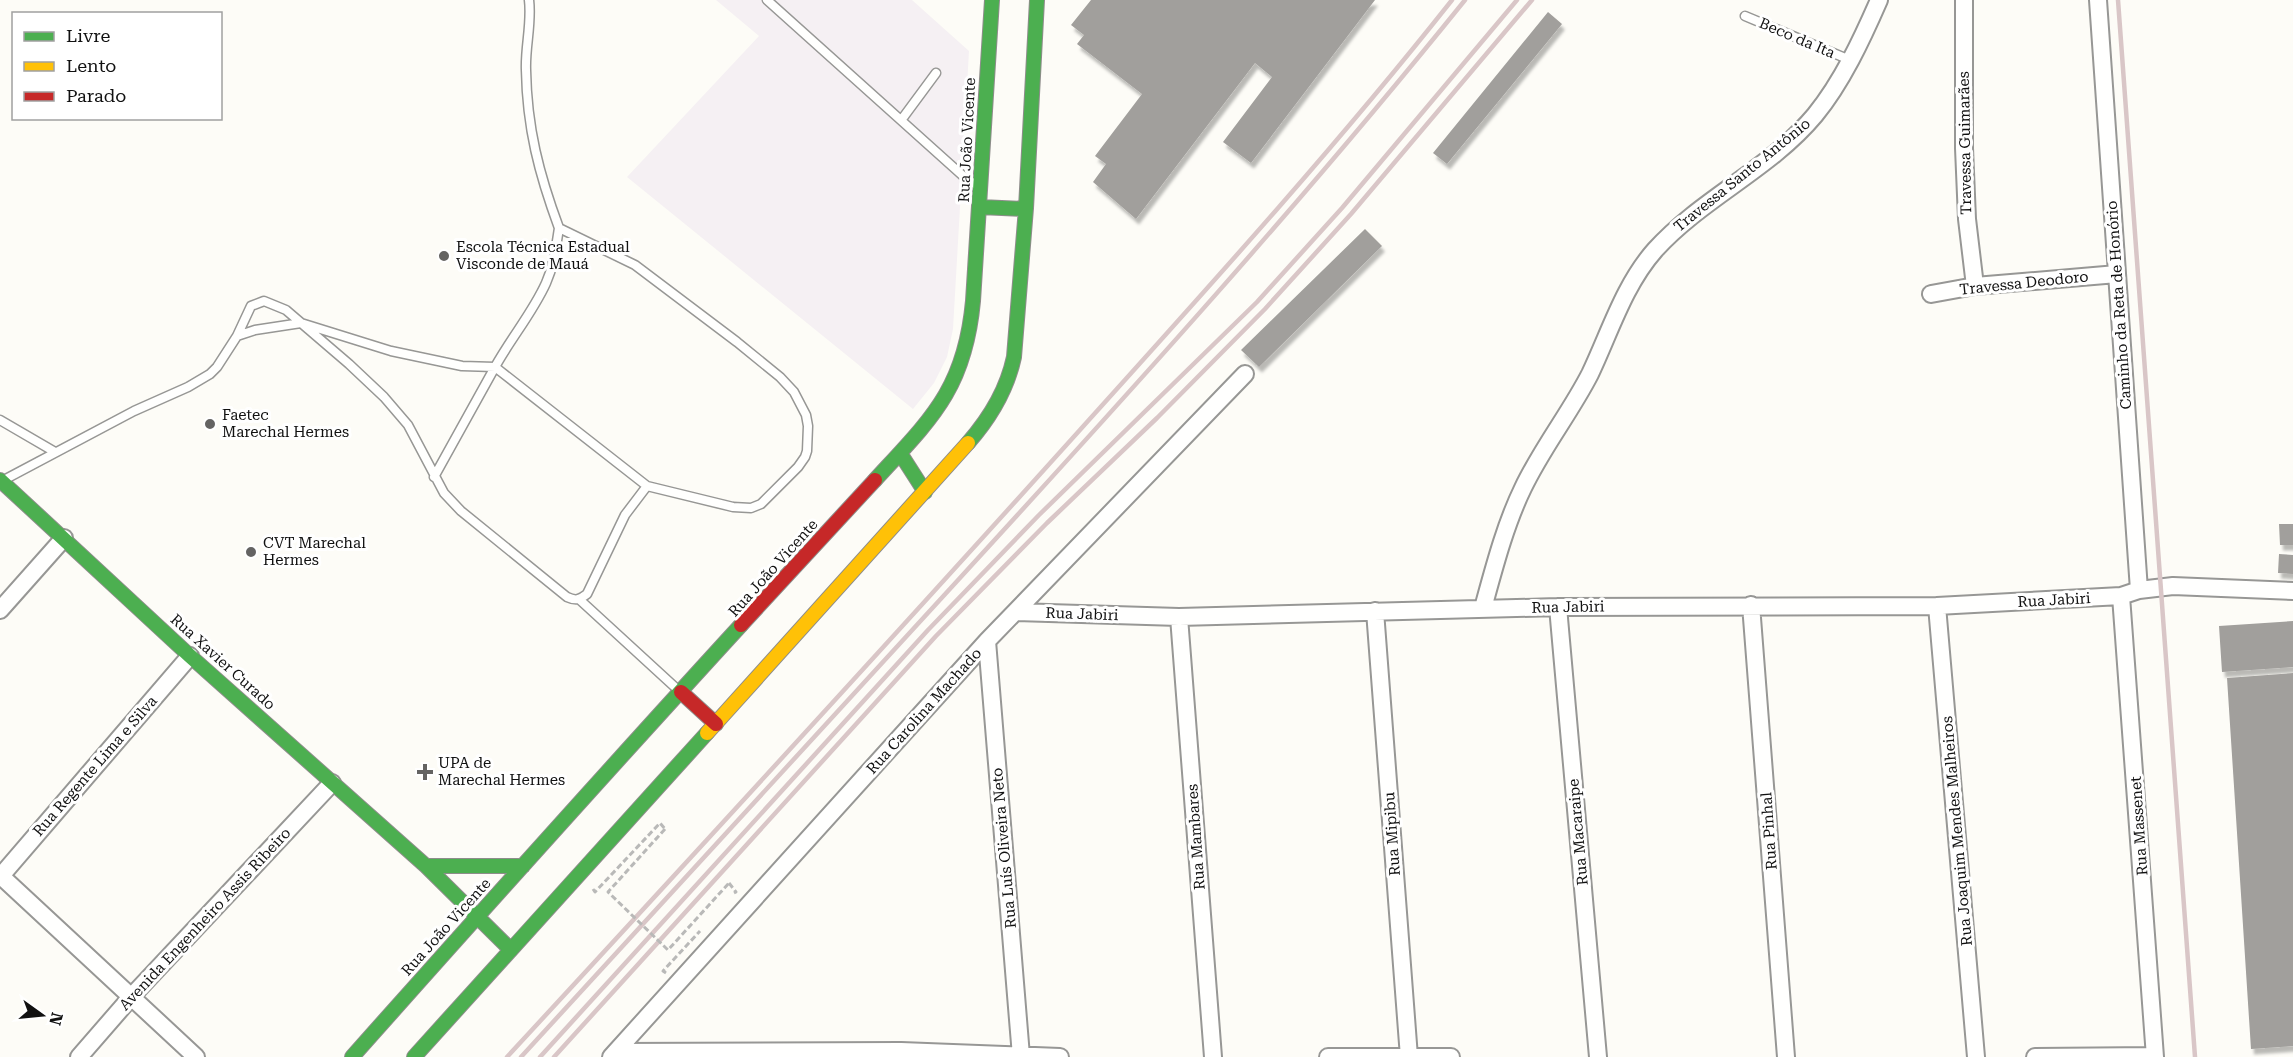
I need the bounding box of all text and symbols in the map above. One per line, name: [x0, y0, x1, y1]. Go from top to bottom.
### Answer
legend: [12, 12, 222, 120]
street label: Beco da Ita: [1756, 14, 1838, 62]
text: Livre: [66, 25, 111, 46]
text: Lento: [66, 55, 116, 76]
street label: Travessa Guimarães: [1955, 71, 1975, 215]
street label: Rua João Vicente: [955, 77, 979, 203]
text: Parado: [66, 85, 126, 106]
street label: Travessa Santo Antônio: [1670, 114, 1814, 236]
street label: Caminho da Reta de Honório: [2103, 200, 2135, 410]
place label: Escola Técnica Estadual Visconde de Mauá: [456, 238, 630, 273]
marker: Escola Técnica Estadual Visconde de Mauá: [437, 249, 451, 263]
street label: Travessa Deodoro: [1959, 267, 2089, 299]
place label: Faetec Marechal Hermes: [222, 406, 349, 441]
marker: Faetec Marechal Hermes: [203, 417, 217, 431]
street label: Rua João Vicente: [725, 516, 821, 620]
place label: CVT Marechal Hermes: [263, 534, 366, 569]
marker: CVT Marechal Hermes: [244, 545, 258, 559]
street label: Rua Jabiri: [2017, 589, 2091, 611]
street label: Rua Jabiri: [1531, 597, 1605, 617]
street label: Rua Jabiri: [1045, 604, 1119, 624]
street label: Rua Xavier Curado: [167, 610, 279, 714]
street label: Rua Carolina Machado: [863, 644, 985, 778]
street label: Rua Regente Lima e Silva: [29, 692, 161, 840]
street label: Rua Joaquim Mendes Malheiros: [1938, 715, 1976, 947]
place label: UPA de Marechal Hermes: [438, 754, 565, 789]
marker: UPA de Marechal Hermes: [416, 763, 434, 781]
street label: Rua Luís Oliveira Neto: [988, 767, 1020, 929]
street label: Rua Massenet: [2127, 775, 2151, 876]
street label: Rua Macaraipe: [1564, 778, 1592, 886]
street label: Rua Mambares: [1183, 783, 1209, 891]
street label: Rua Mipibu: [1380, 791, 1404, 877]
street label: Rua Pinhal: [1757, 791, 1781, 870]
street label: Avenida Engenheiro Assis Ribeiro: [115, 824, 295, 1014]
street label: Rua João Vicente: [398, 875, 494, 979]
north arrow: [12, 985, 72, 1045]
text: N: [45, 1010, 67, 1027]

